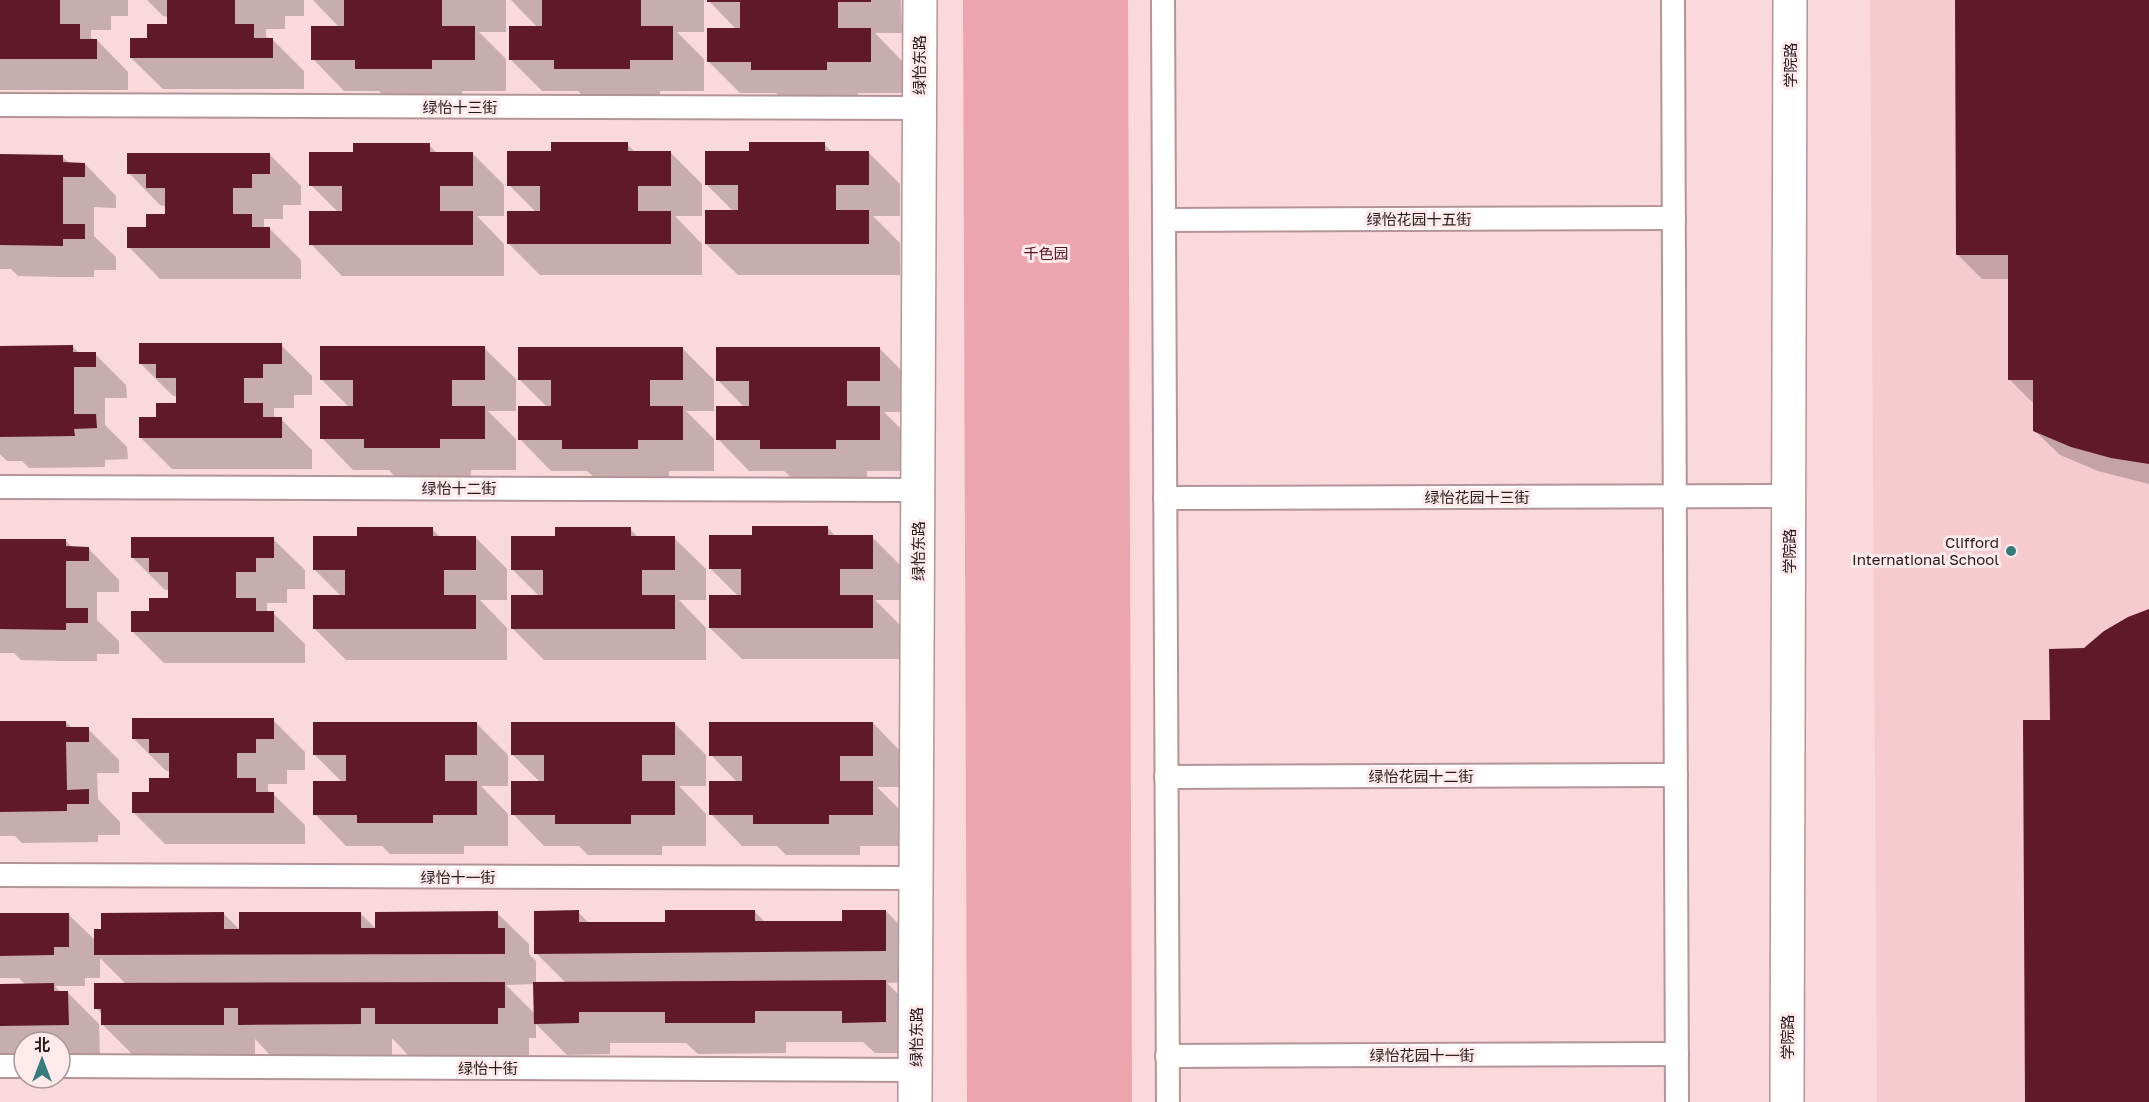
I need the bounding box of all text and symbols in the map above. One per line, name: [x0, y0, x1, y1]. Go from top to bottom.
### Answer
street label: 绿怡东路: [910, 35, 928, 95]
street label: 学院路: [1781, 42, 1799, 88]
street label: 绿怡十三街: [422, 98, 498, 116]
street label: 绿怡花园十五街: [1366, 210, 1472, 228]
park label: 千色园: [1023, 244, 1069, 262]
street label: 绿怡十二街: [421, 479, 497, 497]
street label: 绿怡花园十三街: [1424, 488, 1530, 506]
street label: 绿怡东路: [909, 521, 927, 581]
street label: 学院路: [1780, 528, 1798, 574]
place label: Clifford International School: [1852, 533, 1999, 568]
marker: Clifford International School: [2004, 544, 2018, 558]
street label: 绿怡花园十二街: [1368, 767, 1474, 785]
street label: 绿怡十一街: [420, 868, 496, 886]
street label: 绿怡东路: [907, 1007, 925, 1067]
street label: 学院路: [1778, 1014, 1796, 1060]
north arrow: [12, 1030, 72, 1090]
text: 北: [34, 1035, 50, 1055]
street label: 绿怡花园十一街: [1369, 1046, 1475, 1064]
street label: 绿怡十街: [458, 1059, 518, 1077]

